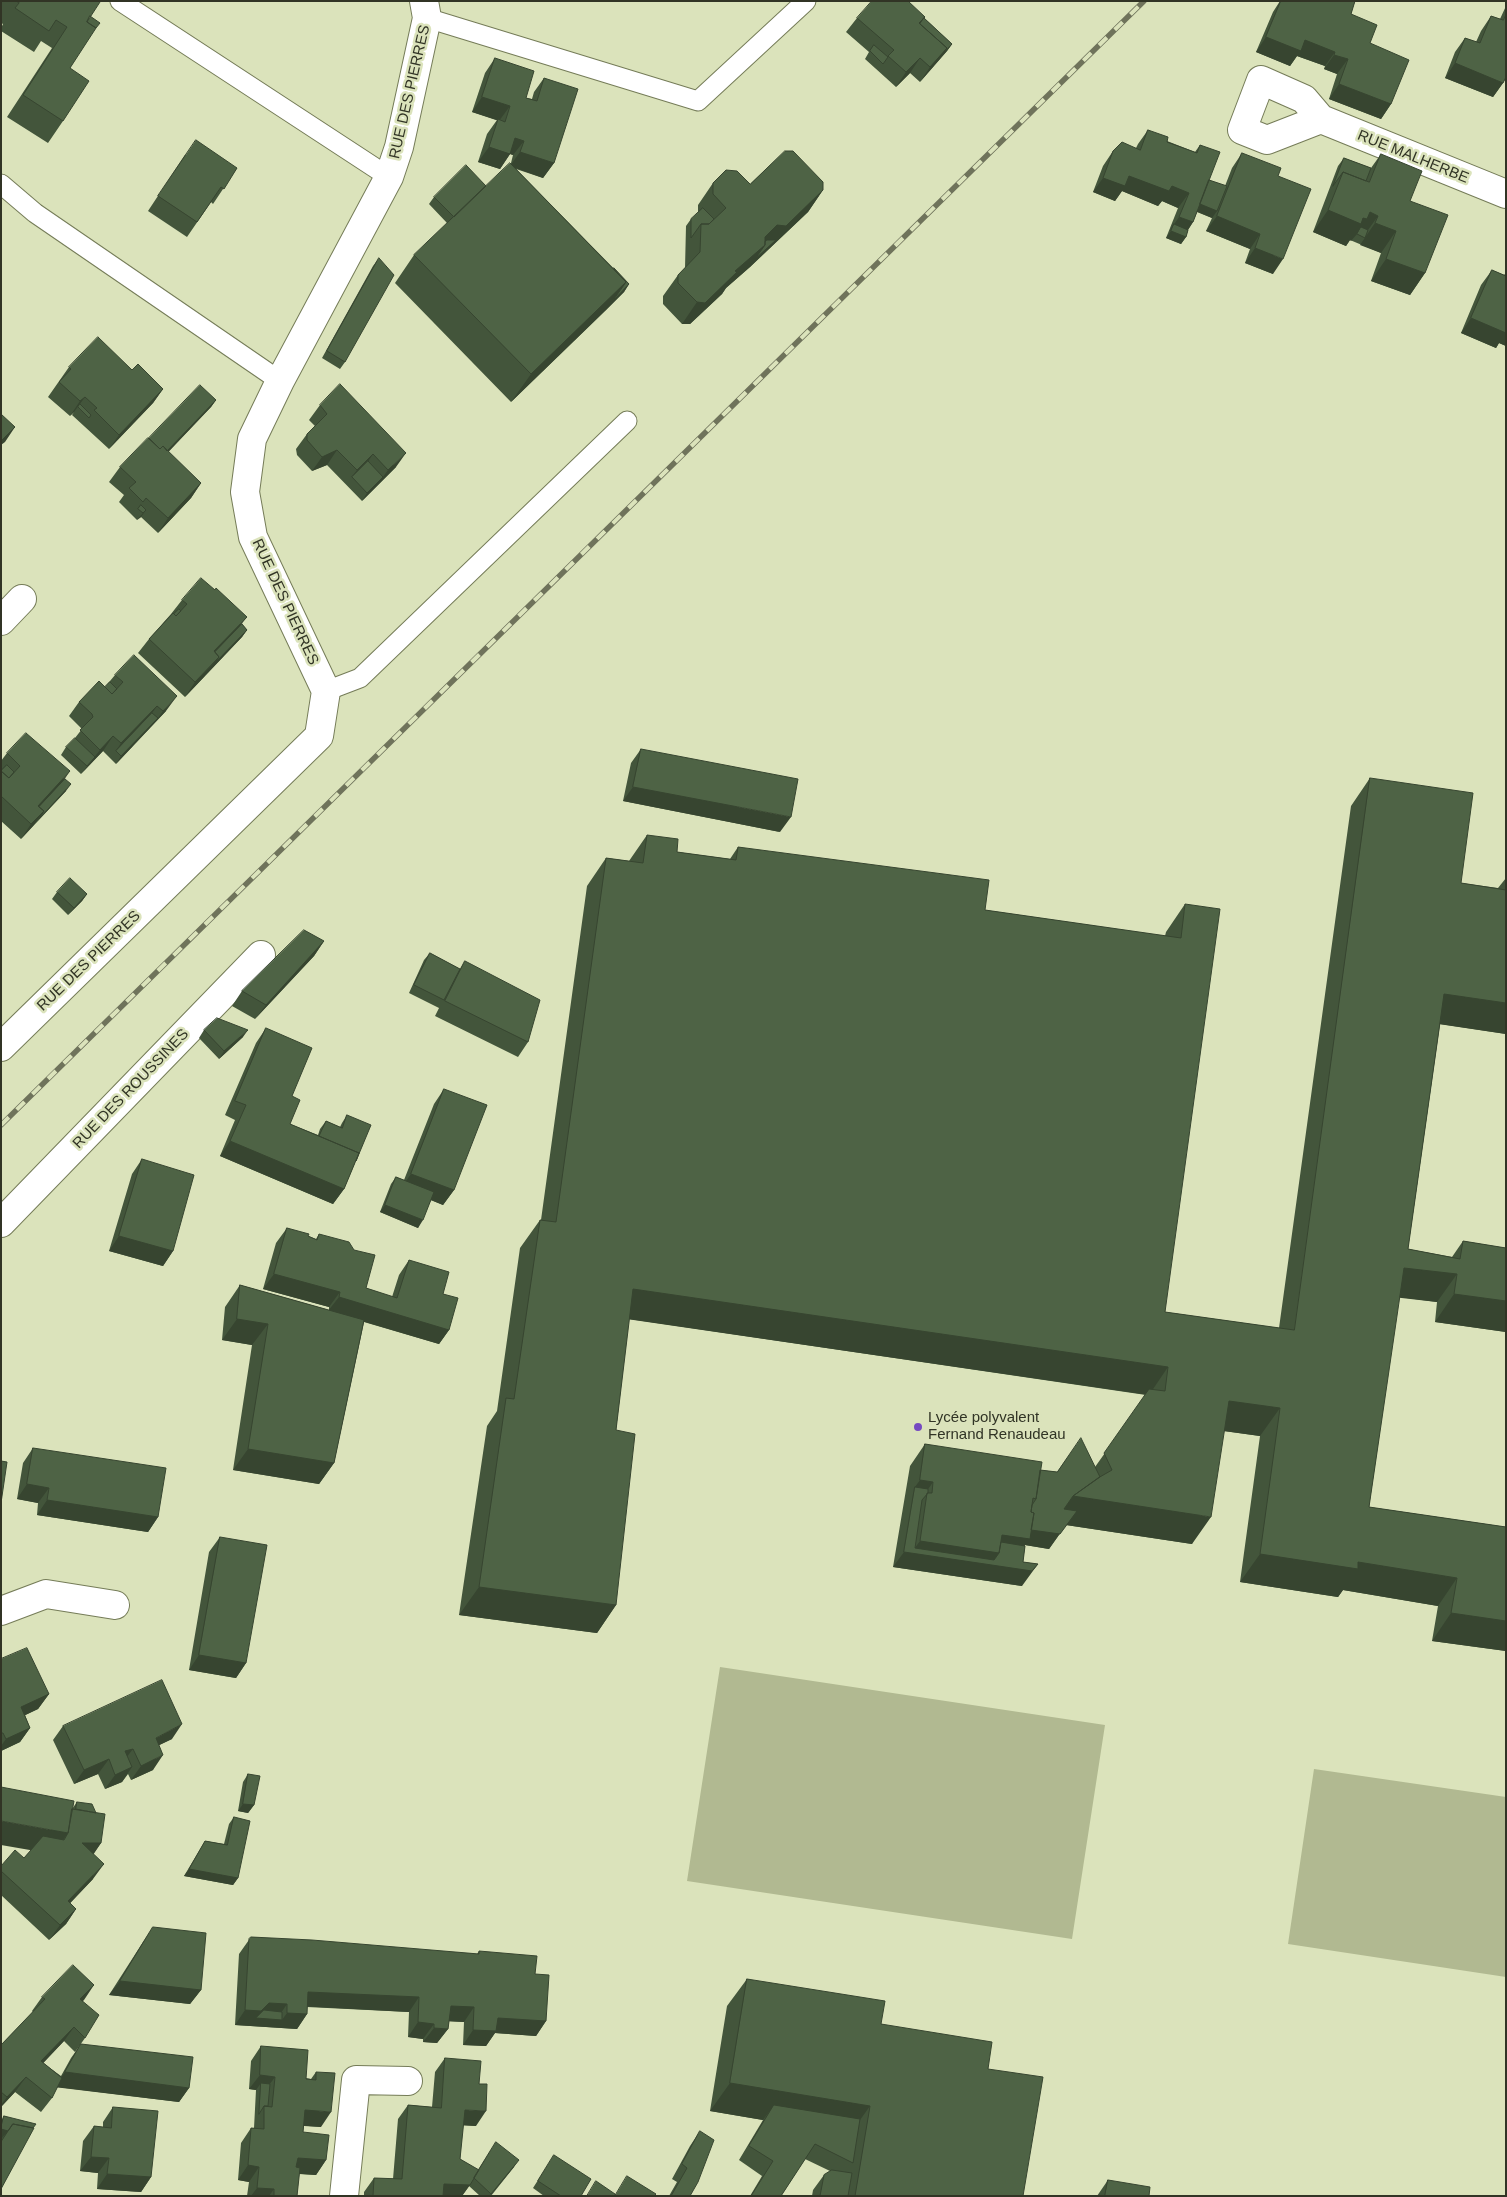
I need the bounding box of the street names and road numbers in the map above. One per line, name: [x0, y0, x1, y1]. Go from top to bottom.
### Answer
street label: RUE DES PIERRES: [386, 23, 434, 161]
street label: RUE MALHERBE: [1355, 126, 1471, 188]
street label: RUE DES PIERRES: [248, 536, 322, 668]
street label: RUE DES PIERRES: [34, 907, 144, 1015]
street label: RUE DES ROUSSINES: [69, 1025, 193, 1153]

